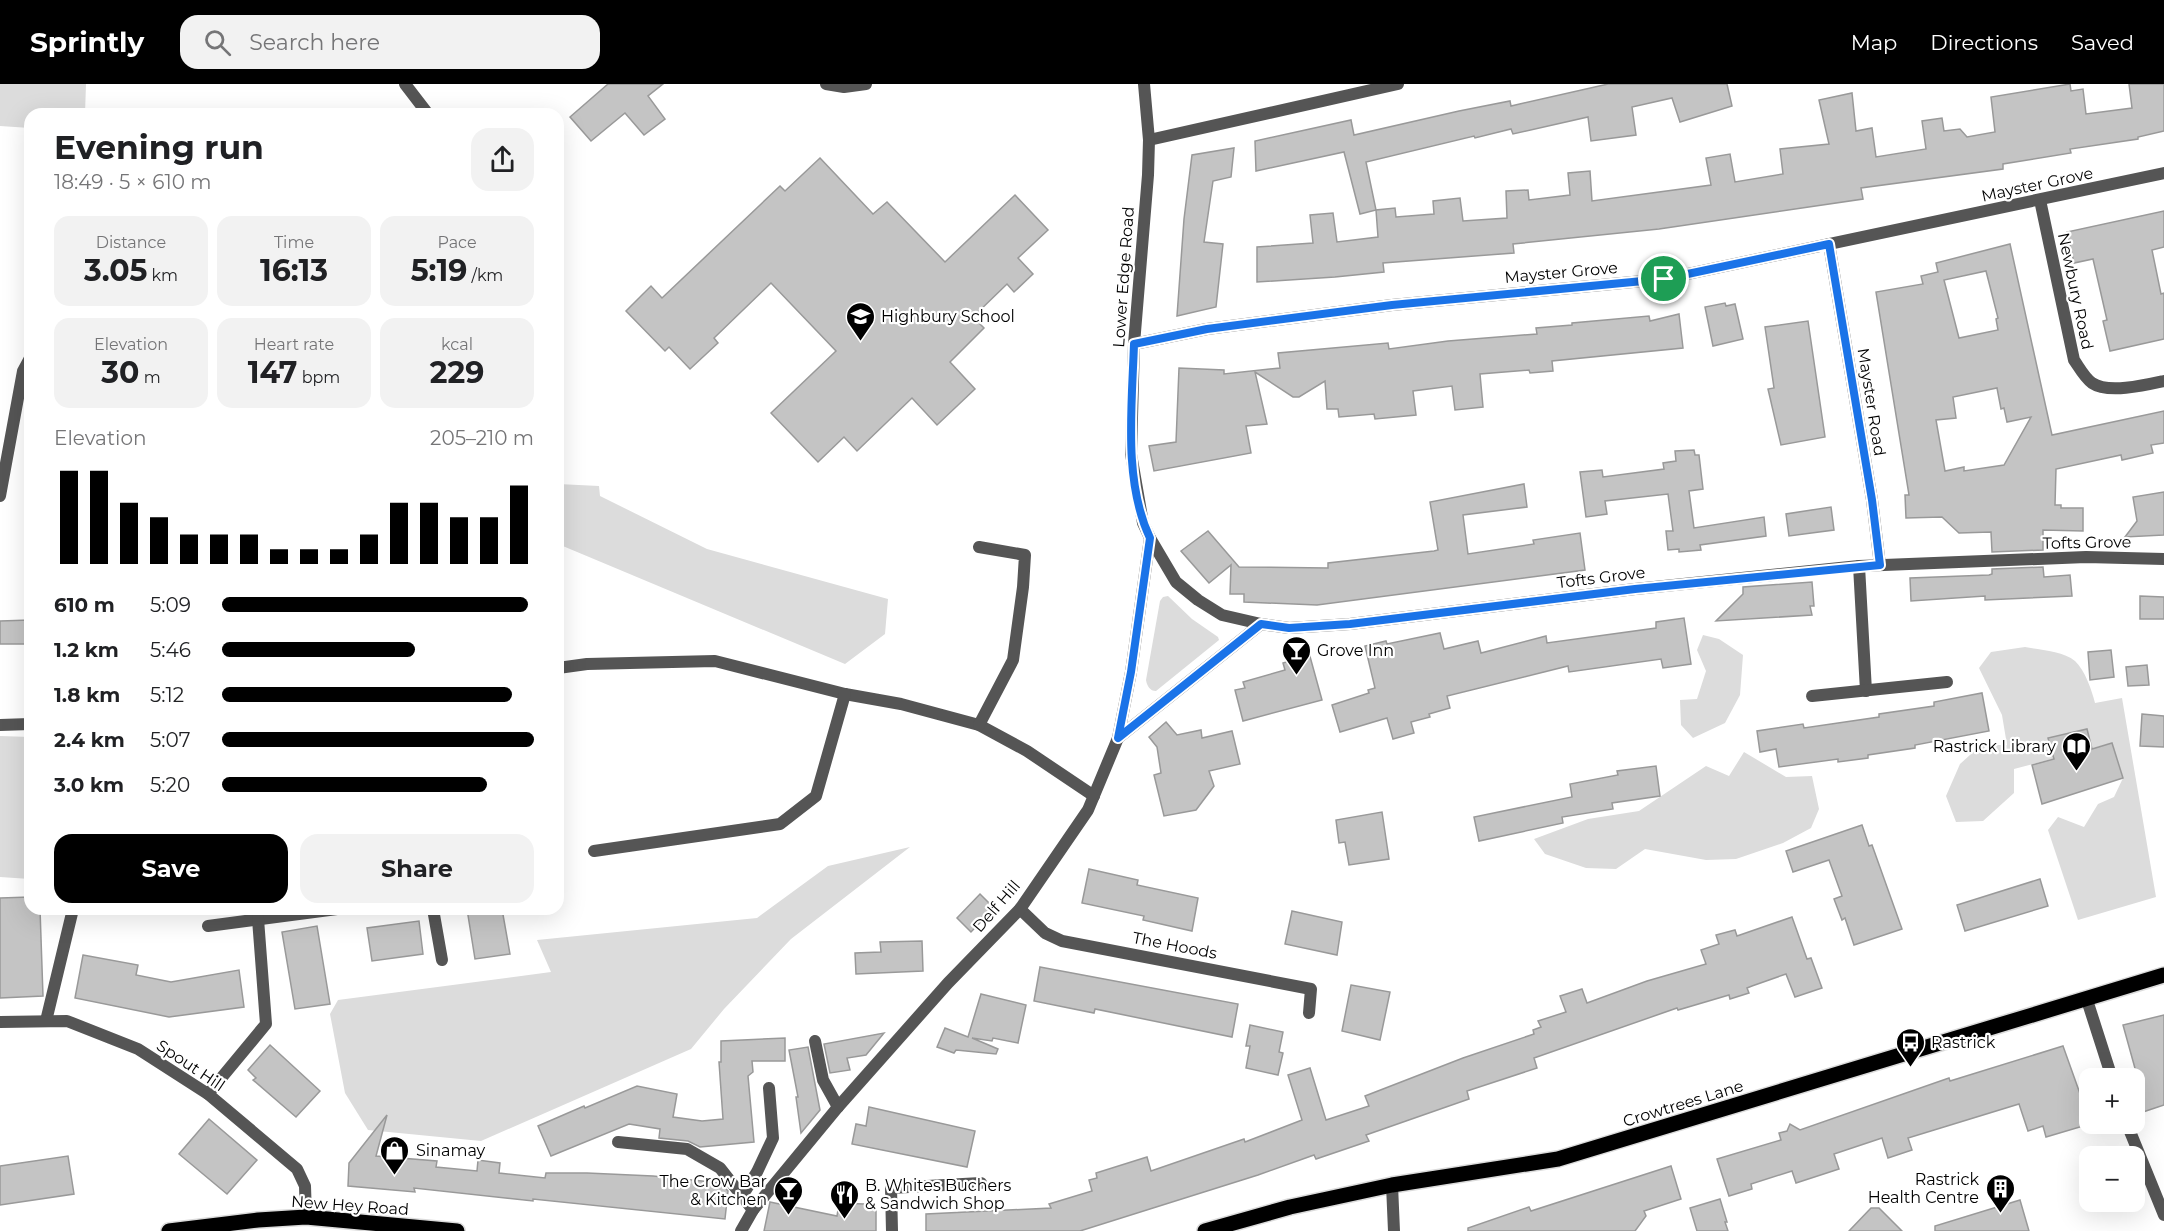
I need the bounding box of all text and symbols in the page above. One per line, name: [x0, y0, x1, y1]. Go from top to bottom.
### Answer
search box: [180, 15, 600, 69]
text: Sprintly: [30, 25, 144, 59]
icon: search: [201, 26, 234, 59]
text: Search here: [249, 29, 380, 56]
text: Map: [1851, 30, 1897, 55]
text: Directions: [1930, 30, 2038, 55]
text: Saved: [2071, 30, 2134, 55]
text: Evening run: [54, 127, 264, 167]
button: share: [471, 128, 534, 191]
street label: Mayster Grove: [1980, 163, 2095, 206]
text: 18:49 · 5 × 610 m: [54, 170, 211, 194]
street label: Lower Edge Road: [1109, 206, 1138, 348]
street label: Newbury Road: [2054, 231, 2097, 351]
text: Distance: [96, 233, 166, 252]
text: Time: [274, 233, 314, 252]
text: Pace: [437, 233, 477, 252]
text: 3.05: [84, 252, 147, 289]
text: 16:13: [260, 252, 328, 289]
text: 5:19: [411, 252, 467, 289]
pin: [1638, 253, 1689, 304]
street label: Mayster Grove: [1504, 258, 1619, 287]
icon: arrive: [1647, 262, 1680, 295]
text: km: [147, 266, 178, 285]
text: /km: [467, 266, 503, 285]
school or university icon: Highbury School: [844, 300, 876, 342]
place label: Highbury School: [881, 307, 1015, 326]
text: Elevation: [94, 335, 168, 354]
text: Heart rate: [254, 335, 334, 354]
text: kcal: [441, 335, 473, 354]
street label: Mayster Road: [1854, 347, 1889, 457]
text: 30: [101, 354, 139, 391]
text: 147: [248, 354, 297, 391]
text: 229: [430, 354, 484, 391]
text: m: [139, 368, 161, 387]
text: bpm: [297, 368, 340, 387]
text: Elevation: [54, 426, 146, 450]
text: 205–210 m: [430, 426, 534, 450]
street label: Tofts Grove: [2042, 532, 2132, 553]
street label: Tofts Grove: [1556, 563, 1646, 592]
text: 610 m: [54, 593, 115, 617]
text: 5:09: [150, 593, 191, 617]
bar icon: Grove Inn: [1280, 634, 1312, 676]
text: 1.2 km: [54, 638, 119, 662]
text: 5:46: [150, 638, 191, 662]
place label: Grove Inn: [1317, 641, 1394, 660]
text: 1.8 km: [54, 683, 120, 707]
text: 5:12: [150, 683, 184, 707]
text: 2.4 km: [54, 728, 125, 752]
text: 5:07: [150, 728, 190, 752]
library icon: Rastrick Library: [2061, 730, 2093, 772]
place label: Rastrick Library: [1933, 737, 2056, 756]
text: 3.0 km: [54, 773, 124, 797]
text: 5:20: [150, 773, 190, 797]
button: Save: [54, 834, 288, 903]
button: Share: [300, 834, 534, 903]
street label: Delf Hill: [969, 876, 1024, 936]
street label: The Hoods: [1131, 928, 1219, 963]
bus stop icon: Rastrick: [1894, 1026, 1926, 1068]
place label: Rastrick: [1931, 1033, 1996, 1052]
street label: Spout Hill: [153, 1036, 228, 1095]
map controls: [2079, 1068, 2145, 1212]
button: +: [2079, 1068, 2145, 1134]
street label: Crowtrees Lane: [1621, 1076, 1746, 1131]
shop icon: Sinamay: [379, 1134, 411, 1176]
place label: Sinamay: [416, 1141, 486, 1160]
button: −: [2079, 1146, 2145, 1212]
place label: Rastrick Health Centre: [1868, 1170, 1979, 1207]
place label: The Crow Bar & Kitchen: [660, 1172, 767, 1209]
building icon: Rastrick Health Centre: [1984, 1172, 2016, 1214]
bar icon: The Crow Bar & Kitchen: [772, 1174, 804, 1216]
place label: B. Whites Buchers & Sandwich Shop: [865, 1176, 1012, 1213]
restaurant icon: B. Whites Buchers & Sandwich Shop: [828, 1178, 860, 1220]
street label: New Hey Road: [290, 1192, 410, 1219]

